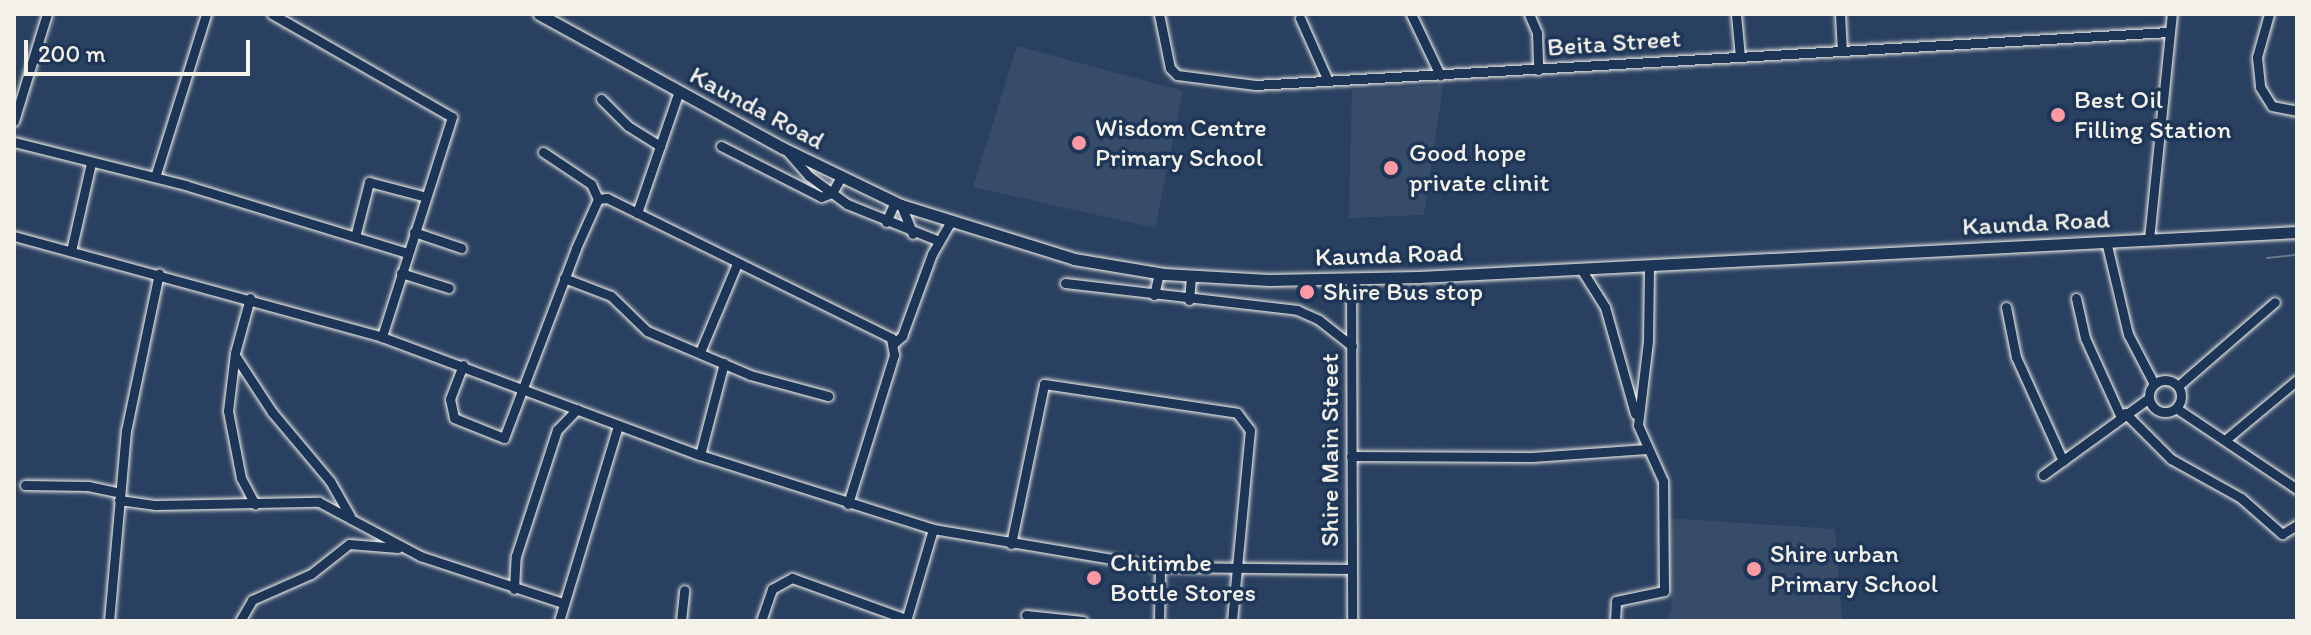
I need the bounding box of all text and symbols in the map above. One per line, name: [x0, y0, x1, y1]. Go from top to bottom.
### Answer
street label: Beita Street: [1546, 23, 1682, 63]
scale bar: [28, 24, 254, 74]
text: 200 m: [38, 39, 106, 68]
street label: Kaunda Road: [684, 59, 830, 157]
place label: Best Oil Filling Station: [2074, 84, 2232, 146]
marker: Best Oil Filling Station: [2049, 106, 2067, 124]
place label: Wisdom Centre Primary School: [1095, 112, 1267, 174]
marker: Wisdom Centre Primary School: [1070, 134, 1088, 152]
place label: Good hope private clinit: [1409, 137, 1550, 198]
marker: Good hope private clinit: [1380, 157, 1402, 179]
street label: Kaunda Road: [1961, 204, 2111, 242]
street label: Kaunda Road: [1314, 237, 1464, 273]
place label: Shire Bus stop: [1323, 276, 1483, 308]
marker: Shire Bus stop: [1298, 283, 1316, 301]
street label: Shire Main Street: [1314, 353, 1346, 547]
place label: Shire urban Primary School: [1770, 538, 1938, 600]
place label: Chitimbe Bottle Stores: [1110, 547, 1256, 608]
marker: Shire urban Primary School: [1745, 560, 1763, 578]
marker: Chitimbe Bottle Stores: [1085, 569, 1103, 587]

